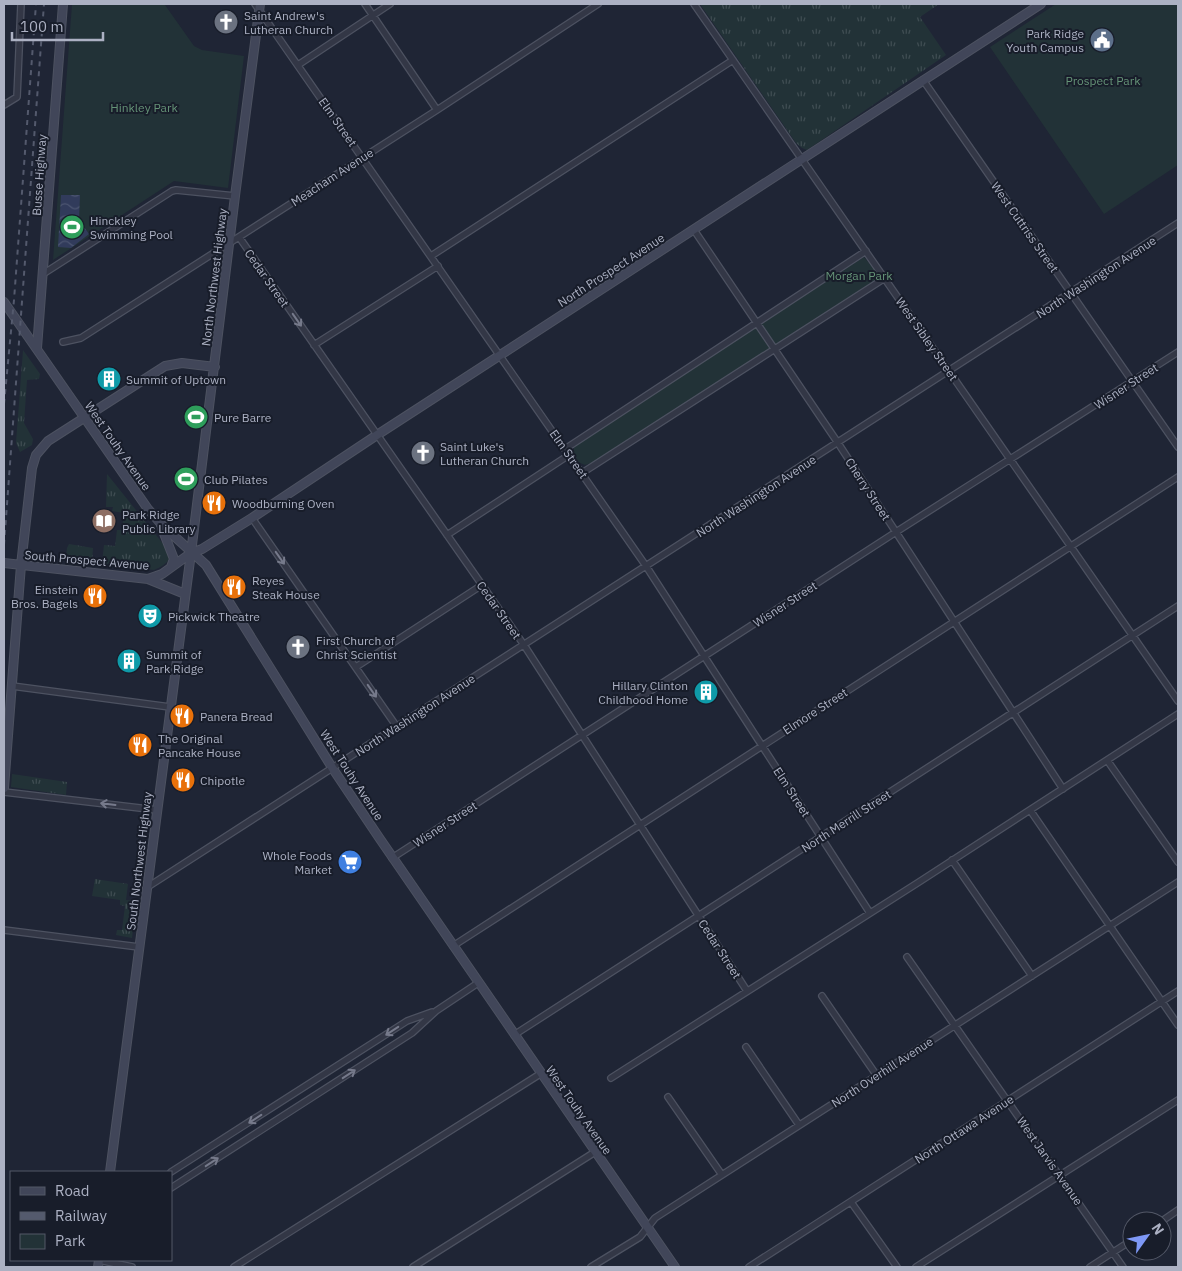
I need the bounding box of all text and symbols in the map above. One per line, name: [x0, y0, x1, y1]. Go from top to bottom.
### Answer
place label: Saint Andrew's Lutheran Church: [244, 8, 333, 37]
church icon: Saint Andrew's Lutheran Church: [213, 9, 239, 35]
scale bar: [12, 10, 104, 42]
text: 100 m: [20, 17, 64, 36]
place label: Park Ridge Youth Campus: [1006, 26, 1084, 55]
public building icon: Park Ridge Youth Campus: [1089, 27, 1115, 53]
park label: Prospect Park: [1066, 73, 1141, 88]
street label: Elm Street: [316, 95, 360, 149]
park label: Hinkley Park: [110, 100, 178, 115]
street label: Busse Highway: [29, 134, 49, 216]
street label: Meacham Avenue: [288, 145, 376, 209]
street label: West Cuttriss Street: [988, 179, 1062, 275]
street label: North Northwest Highway: [198, 207, 230, 347]
place label: Hinckley Swimming Pool: [90, 213, 173, 242]
sports icon: Hinckley Swimming Pool: [59, 214, 85, 240]
street label: North Prospect Avenue: [555, 230, 668, 310]
street label: North Washington Avenue: [1033, 232, 1159, 321]
street label: Cedar Street: [241, 246, 293, 310]
park label: Morgan Park: [825, 268, 893, 283]
street label: West Sibley Street: [893, 294, 961, 384]
one-way arrow: [292, 313, 302, 327]
street label: Wisner Street: [1091, 360, 1161, 412]
building icon: Summit of Uptown: [96, 366, 122, 392]
place label: Summit of Uptown: [126, 372, 226, 387]
street label: West Touhy Avenue: [82, 399, 155, 494]
sports icon: Pure Barre: [183, 404, 209, 430]
place label: Pure Barre: [214, 410, 272, 425]
street label: Elm Street: [547, 427, 591, 481]
place label: Saint Luke's Lutheran Church: [440, 439, 529, 468]
church icon: Saint Luke's Lutheran Church: [410, 440, 436, 466]
street label: North Washington Avenue: [693, 451, 819, 540]
street label: Cherry Street: [842, 455, 894, 523]
sports icon: Club Pilates: [173, 466, 199, 492]
place label: Club Pilates: [204, 472, 268, 487]
restaurant icon: Woodburning Oven: [201, 490, 227, 516]
place label: Woodburning Oven: [232, 496, 335, 511]
place label: Park Ridge Public Library: [122, 507, 195, 536]
library icon: Park Ridge Public Library: [91, 508, 117, 534]
street label: South Prospect Avenue: [24, 547, 150, 573]
one-way arrow: [275, 550, 285, 564]
place label: Reyes Steak House: [252, 573, 320, 602]
restaurant icon: Reyes Steak House: [221, 574, 247, 600]
street label: Cedar Street: [473, 578, 525, 642]
street label: Wisner Street: [750, 578, 820, 630]
place label: Einstein Bros. Bagels: [11, 582, 78, 611]
restaurant icon: Einstein Bros. Bagels: [82, 583, 108, 609]
theatre icon: Pickwick Theatre: [137, 603, 163, 629]
place label: Pickwick Theatre: [168, 609, 260, 624]
place label: First Church of Christ Scientist: [316, 633, 397, 662]
church icon: First Church of Christ Scientist: [285, 634, 311, 660]
place label: Summit of Park Ridge: [146, 647, 204, 676]
building icon: Summit of Park Ridge: [116, 648, 142, 674]
street label: North Washington Avenue: [352, 670, 478, 759]
place label: Hillary Clinton Childhood Home: [598, 678, 688, 707]
building icon: Hillary Clinton Childhood Home: [693, 679, 719, 705]
one-way arrow: [367, 684, 377, 698]
street label: Elmore Street: [780, 685, 850, 737]
restaurant icon: Panera Bread: [169, 703, 195, 729]
place label: Panera Bread: [200, 709, 273, 724]
street label: West Touhy Avenue: [317, 727, 387, 824]
place label: The Original Pancake House: [158, 731, 241, 760]
restaurant icon: The Original Pancake House: [127, 732, 153, 758]
street label: Elm Street: [770, 764, 814, 820]
restaurant icon: Chipotle: [170, 767, 196, 793]
place label: Chipotle: [200, 773, 245, 788]
street label: North Merrill Street: [798, 786, 894, 856]
street label: South Northwest Highway: [123, 791, 155, 931]
street label: Wisner Street: [410, 798, 480, 850]
one-way arrow: [101, 799, 117, 809]
place label: Whole Foods Market: [262, 848, 332, 877]
supermarket icon: Whole Foods Market: [337, 849, 363, 875]
street label: Cedar Street: [695, 917, 745, 981]
one-way arrow: [386, 1026, 400, 1036]
street label: North Overhill Avenue: [828, 1033, 936, 1110]
street label: West Touhy Avenue: [543, 1063, 616, 1158]
one-way arrow: [342, 1069, 356, 1079]
street label: North Ottawa Avenue: [912, 1091, 1017, 1167]
one-way arrow: [249, 1114, 263, 1124]
street label: West Jarvis Avenue: [1014, 1114, 1086, 1208]
one-way arrow: [205, 1157, 219, 1167]
legend: [10, 1171, 172, 1261]
text: Road: [55, 1181, 90, 1200]
text: Railway: [55, 1206, 108, 1225]
north arrow: [1122, 1211, 1172, 1261]
text: N: [1148, 1220, 1168, 1238]
text: Park: [55, 1231, 85, 1250]

